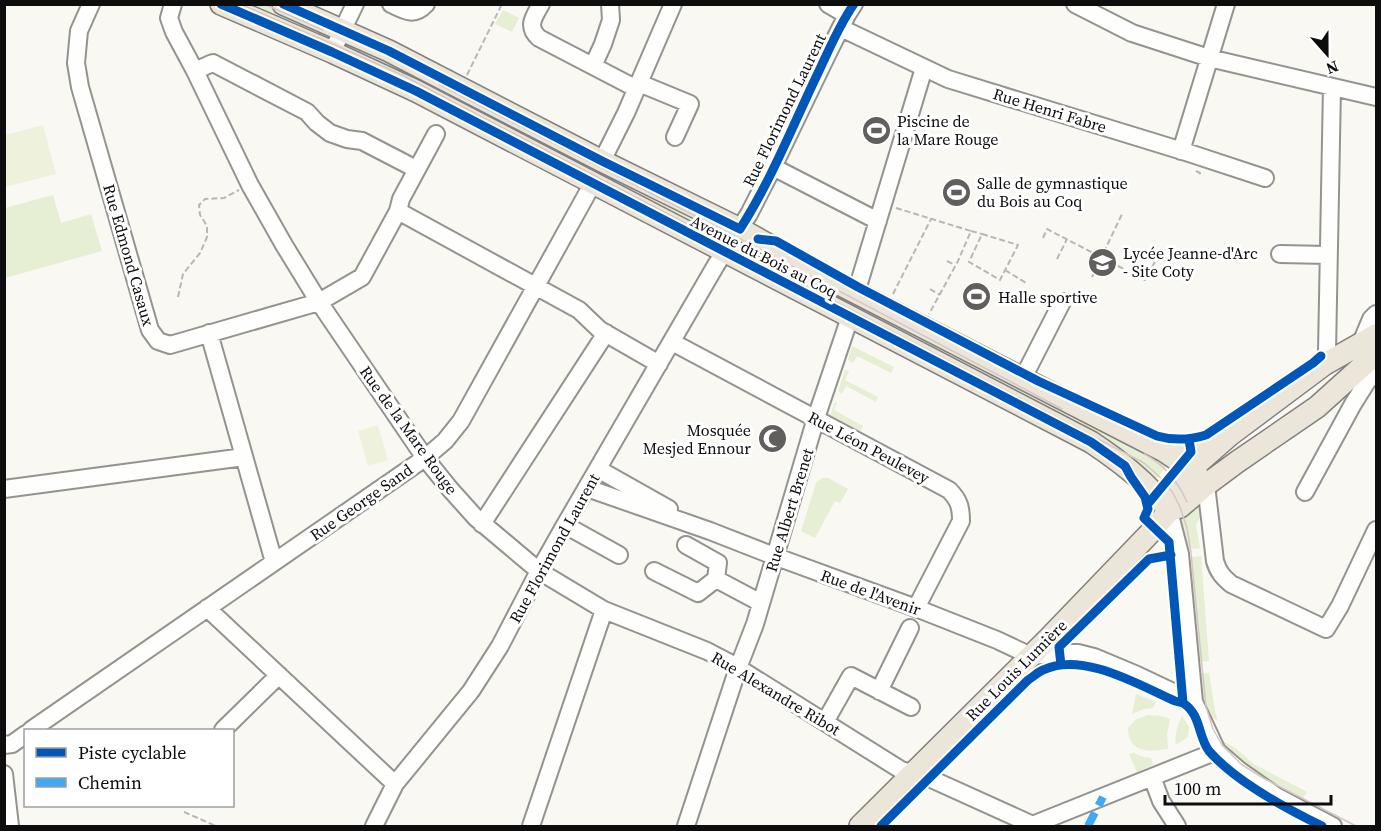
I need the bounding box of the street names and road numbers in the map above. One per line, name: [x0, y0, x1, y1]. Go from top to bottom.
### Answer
street label: Rue Florimond Laurent: [737, 29, 831, 190]
street label: Rue Henri Fabre: [991, 82, 1109, 138]
street label: Rue Edmond Casaux: [98, 181, 160, 329]
street label: Avenue du Bois au Coq: [687, 210, 841, 302]
street label: Rue de la Mare Rouge: [355, 361, 463, 499]
street label: Rue Léon Peulevey: [804, 406, 934, 489]
street label: Rue Albert Brenet: [760, 445, 818, 574]
street label: Rue George Sand: [305, 458, 417, 546]
street label: Rue Florimond Laurent: [504, 469, 605, 627]
street label: Rue de l'Avenir: [818, 564, 924, 620]
street label: Rue Louis Lumière: [961, 615, 1071, 725]
street label: Rue Alexandre Ribot: [708, 646, 845, 741]

